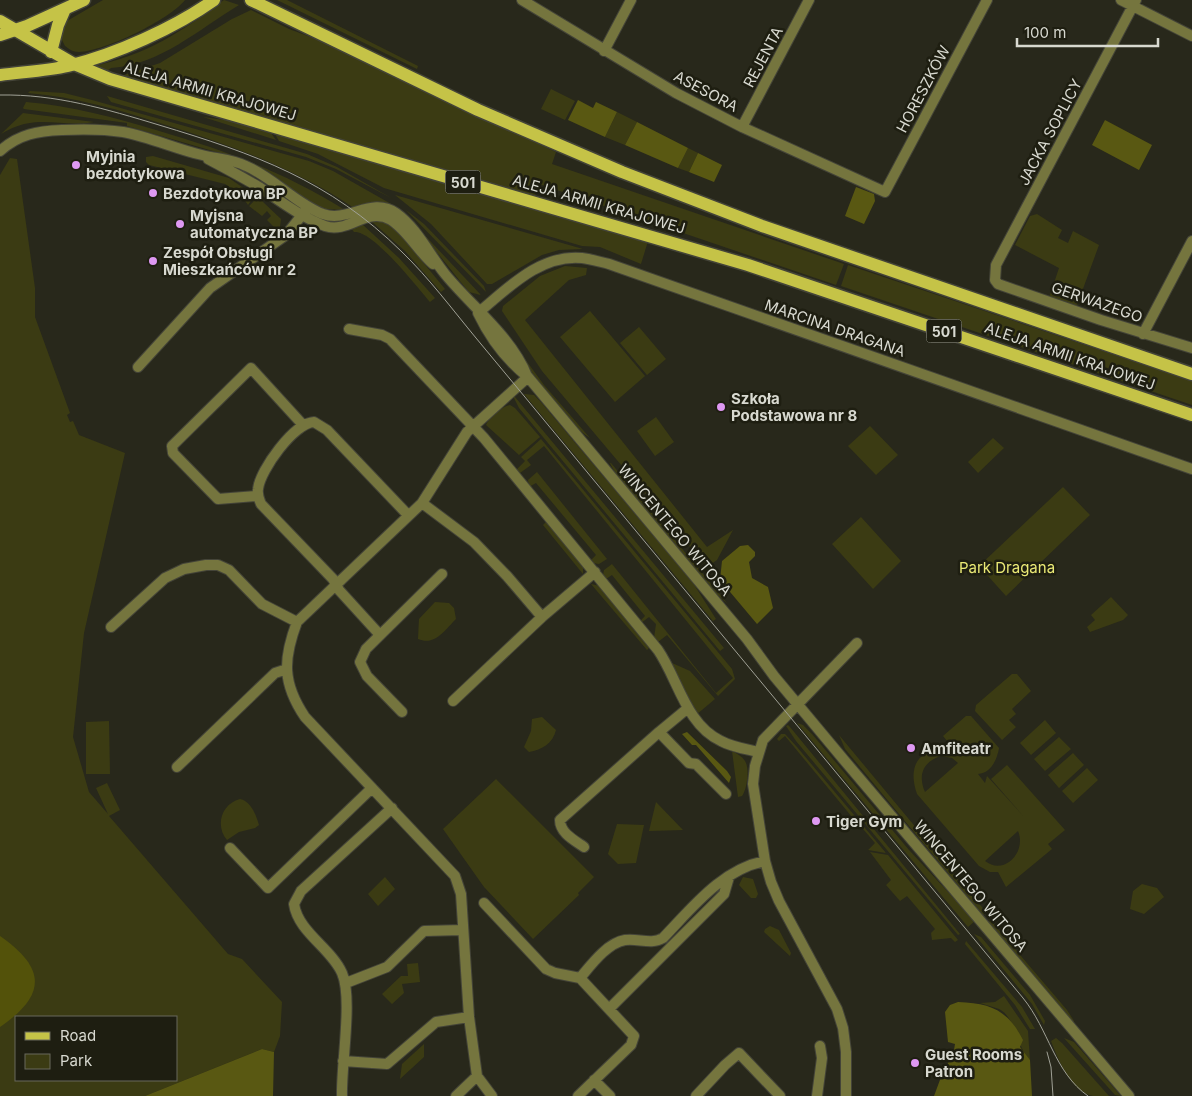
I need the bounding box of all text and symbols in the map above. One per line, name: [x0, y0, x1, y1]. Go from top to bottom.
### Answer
scale bar: [1017, 15, 1158, 47]
street label: REJENTA: [739, 23, 787, 91]
text: 100 m: [1024, 23, 1066, 42]
street label: HORESZKÓW: [892, 42, 954, 136]
street label: ALEJA ARMII KRAJOWEJ: [121, 57, 299, 125]
street label: ASESORA: [671, 66, 741, 116]
street label: JACKA SOPLICY: [1014, 75, 1086, 189]
place label: Myjnia bezdotykowa: [86, 147, 185, 183]
marker: Myjnia bezdotykowa: [70, 159, 82, 171]
road number: 501: [446, 170, 480, 193]
street label: ALEJA ARMII KRAJOWEJ: [510, 170, 688, 238]
place label: Bezdotykowa BP: [163, 184, 286, 203]
marker: Bezdotykowa BP: [147, 187, 159, 199]
place label: Myjsna automatyczna BP: [190, 206, 318, 242]
marker: Myjsna automatyczna BP: [174, 218, 186, 230]
place label: Zespół Obsługi Mieszkańców nr 2: [163, 243, 296, 279]
marker: Zespół Obsługi Mieszkańców nr 2: [147, 255, 159, 267]
street label: GERWAZEGO: [1049, 278, 1145, 326]
street label: MARCINA DRAGANA: [762, 295, 908, 361]
street label: ALEJA ARMII KRAJOWEJ: [982, 318, 1158, 394]
road number: 501: [926, 320, 962, 342]
place label: Szkoła Podstawowa nr 8: [731, 389, 857, 425]
marker: Szkoła Podstawowa nr 8: [715, 401, 727, 413]
street label: WINCENTEGO WITOSA: [614, 460, 736, 600]
park label: Park Dragana: [959, 558, 1055, 577]
place label: Amfiteatr: [921, 739, 991, 758]
marker: Amfiteatr: [905, 742, 917, 754]
place label: Tiger Gym: [826, 812, 902, 831]
marker: Tiger Gym: [810, 815, 822, 827]
street label: WINCENTEGO WITOSA: [910, 816, 1032, 956]
legend: [15, 1016, 178, 1081]
text: Road: [60, 1026, 96, 1045]
place label: Guest Rooms Patron: [925, 1045, 1022, 1081]
text: Park: [60, 1051, 93, 1070]
marker: Guest Rooms Patron: [909, 1057, 921, 1069]

